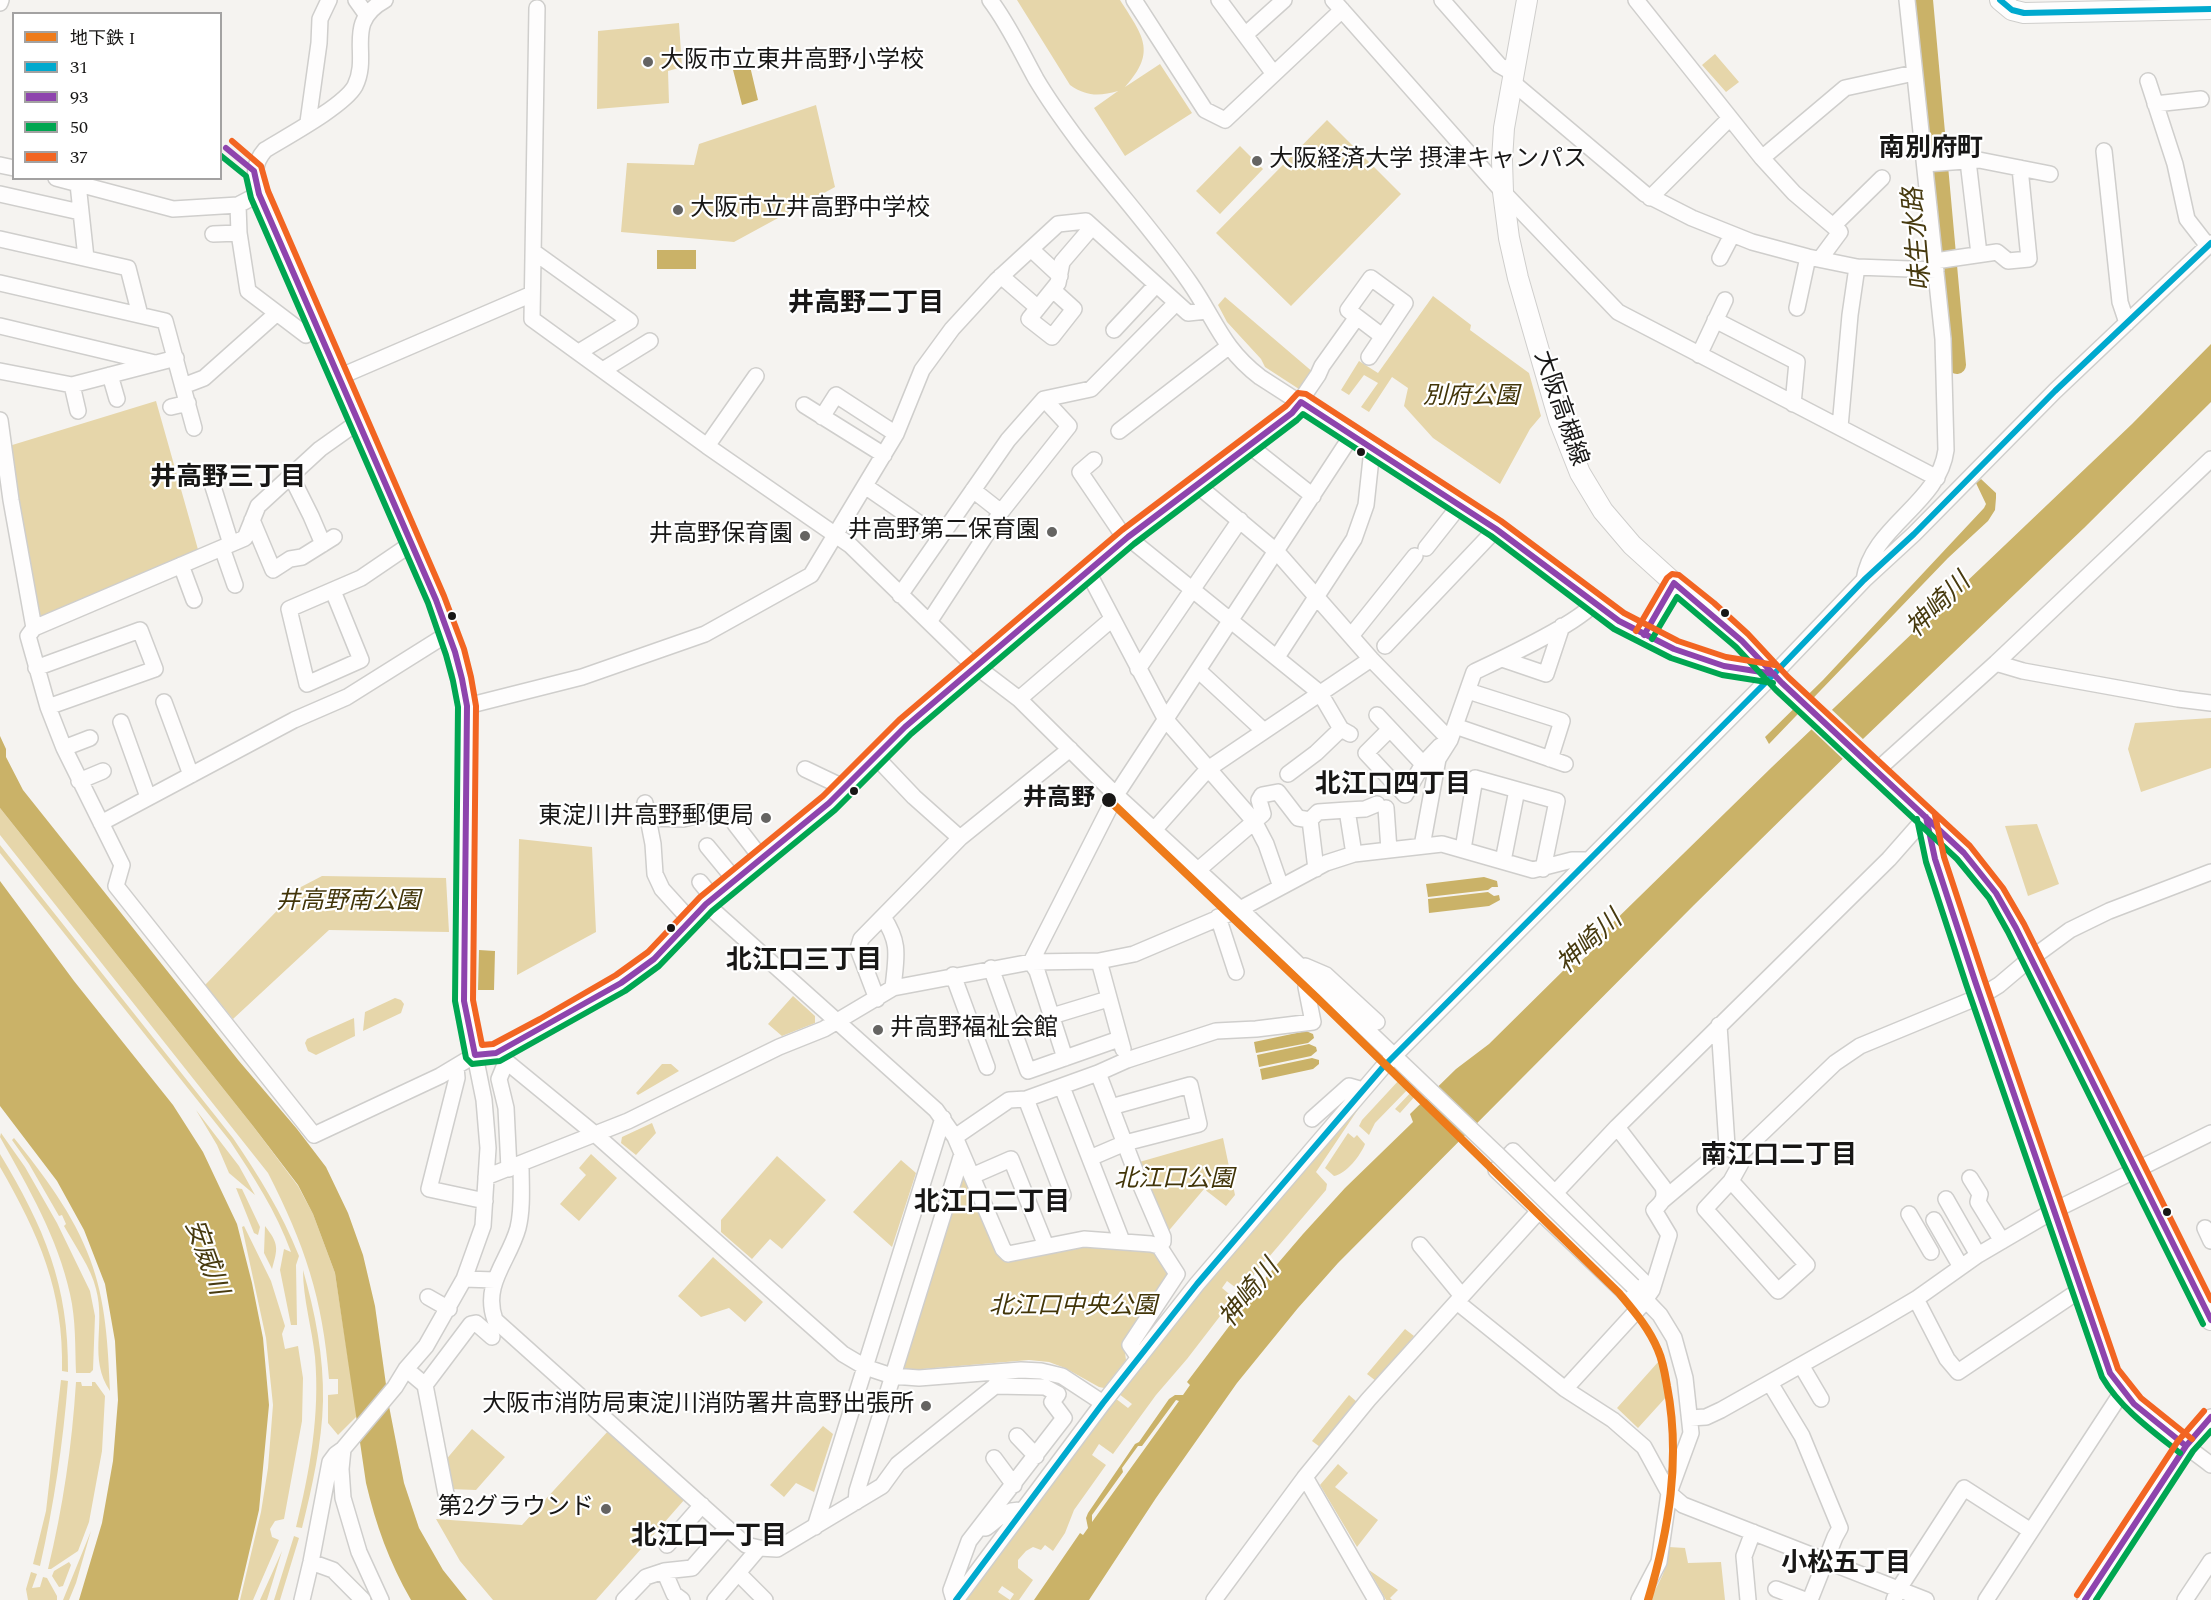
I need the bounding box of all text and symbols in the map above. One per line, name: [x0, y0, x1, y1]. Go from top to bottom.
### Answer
legend: [12, 12, 222, 180]
text: 地下鉄 I: [70, 25, 136, 52]
place label: 大阪市立東井高野小学校: [660, 48, 924, 76]
text: 31: [70, 54, 88, 81]
marker: 大阪市立東井高野小学校: [641, 55, 655, 69]
text: 93: [70, 84, 88, 111]
text: 50: [70, 114, 88, 141]
district label: 南別府町: [1879, 135, 1983, 167]
text: 37: [70, 144, 88, 171]
place label: 大阪経済大学 摂津キャンパス: [1269, 147, 1587, 175]
marker: 大阪経済大学 摂津キャンパス: [1250, 154, 1264, 168]
water label: 味生水路: [1900, 186, 1940, 292]
place label: 大阪市立井高野中学校: [690, 196, 930, 224]
marker: 大阪市立井高野中学校: [671, 203, 685, 217]
district label: 井高野二丁目: [788, 290, 944, 322]
street label: 大阪高槻線: [1526, 348, 1592, 470]
park label: 別府公園: [1423, 384, 1519, 412]
unlabelled marker: [1355, 446, 1367, 458]
district label: 井高野三丁目: [150, 464, 306, 496]
place label: 井高野第二保育園: [848, 518, 1040, 546]
place label: 井高野保育園: [649, 522, 793, 550]
marker: 井高野第二保育園: [1045, 525, 1059, 539]
marker: 井高野保育園: [798, 529, 812, 543]
water label: 神崎川: [1901, 568, 1979, 646]
unlabelled marker: [1719, 607, 1731, 619]
unlabelled marker: [446, 610, 458, 622]
district label: 北江口四丁目: [1315, 771, 1471, 803]
unlabelled marker: [848, 785, 860, 797]
place label: 井高野: [1023, 786, 1095, 814]
marker: 井高野: [1100, 791, 1118, 809]
place label: 東淀川井高野郵便局: [538, 804, 754, 832]
marker: 東淀川井高野郵便局: [759, 811, 773, 825]
park label: 井高野南公園: [276, 889, 420, 917]
water label: 神崎川: [1552, 906, 1630, 982]
unlabelled marker: [665, 922, 677, 934]
district label: 北江口三丁目: [726, 947, 882, 979]
place label: 井高野福祉会館: [890, 1016, 1058, 1044]
marker: 井高野福祉会館: [871, 1023, 885, 1037]
district label: 南江口二丁目: [1701, 1142, 1857, 1174]
park label: 北江口公園: [1114, 1167, 1234, 1195]
district label: 北江口二丁目: [914, 1189, 1070, 1221]
unlabelled marker: [2161, 1206, 2173, 1218]
water label: 安威川: [176, 1216, 232, 1300]
water label: 神崎川: [1214, 1255, 1288, 1335]
park label: 北江口中央公園: [989, 1294, 1157, 1322]
place label: 大阪市消防局東淀川消防署井高野出張所: [482, 1392, 914, 1420]
marker: 大阪市消防局東淀川消防署井高野出張所: [919, 1399, 933, 1413]
place label: 第2グラウンド: [438, 1495, 594, 1523]
marker: 第2グラウンド: [599, 1502, 613, 1516]
district label: 北江口一丁目: [631, 1523, 787, 1555]
district label: 小松五丁目: [1781, 1550, 1911, 1582]

